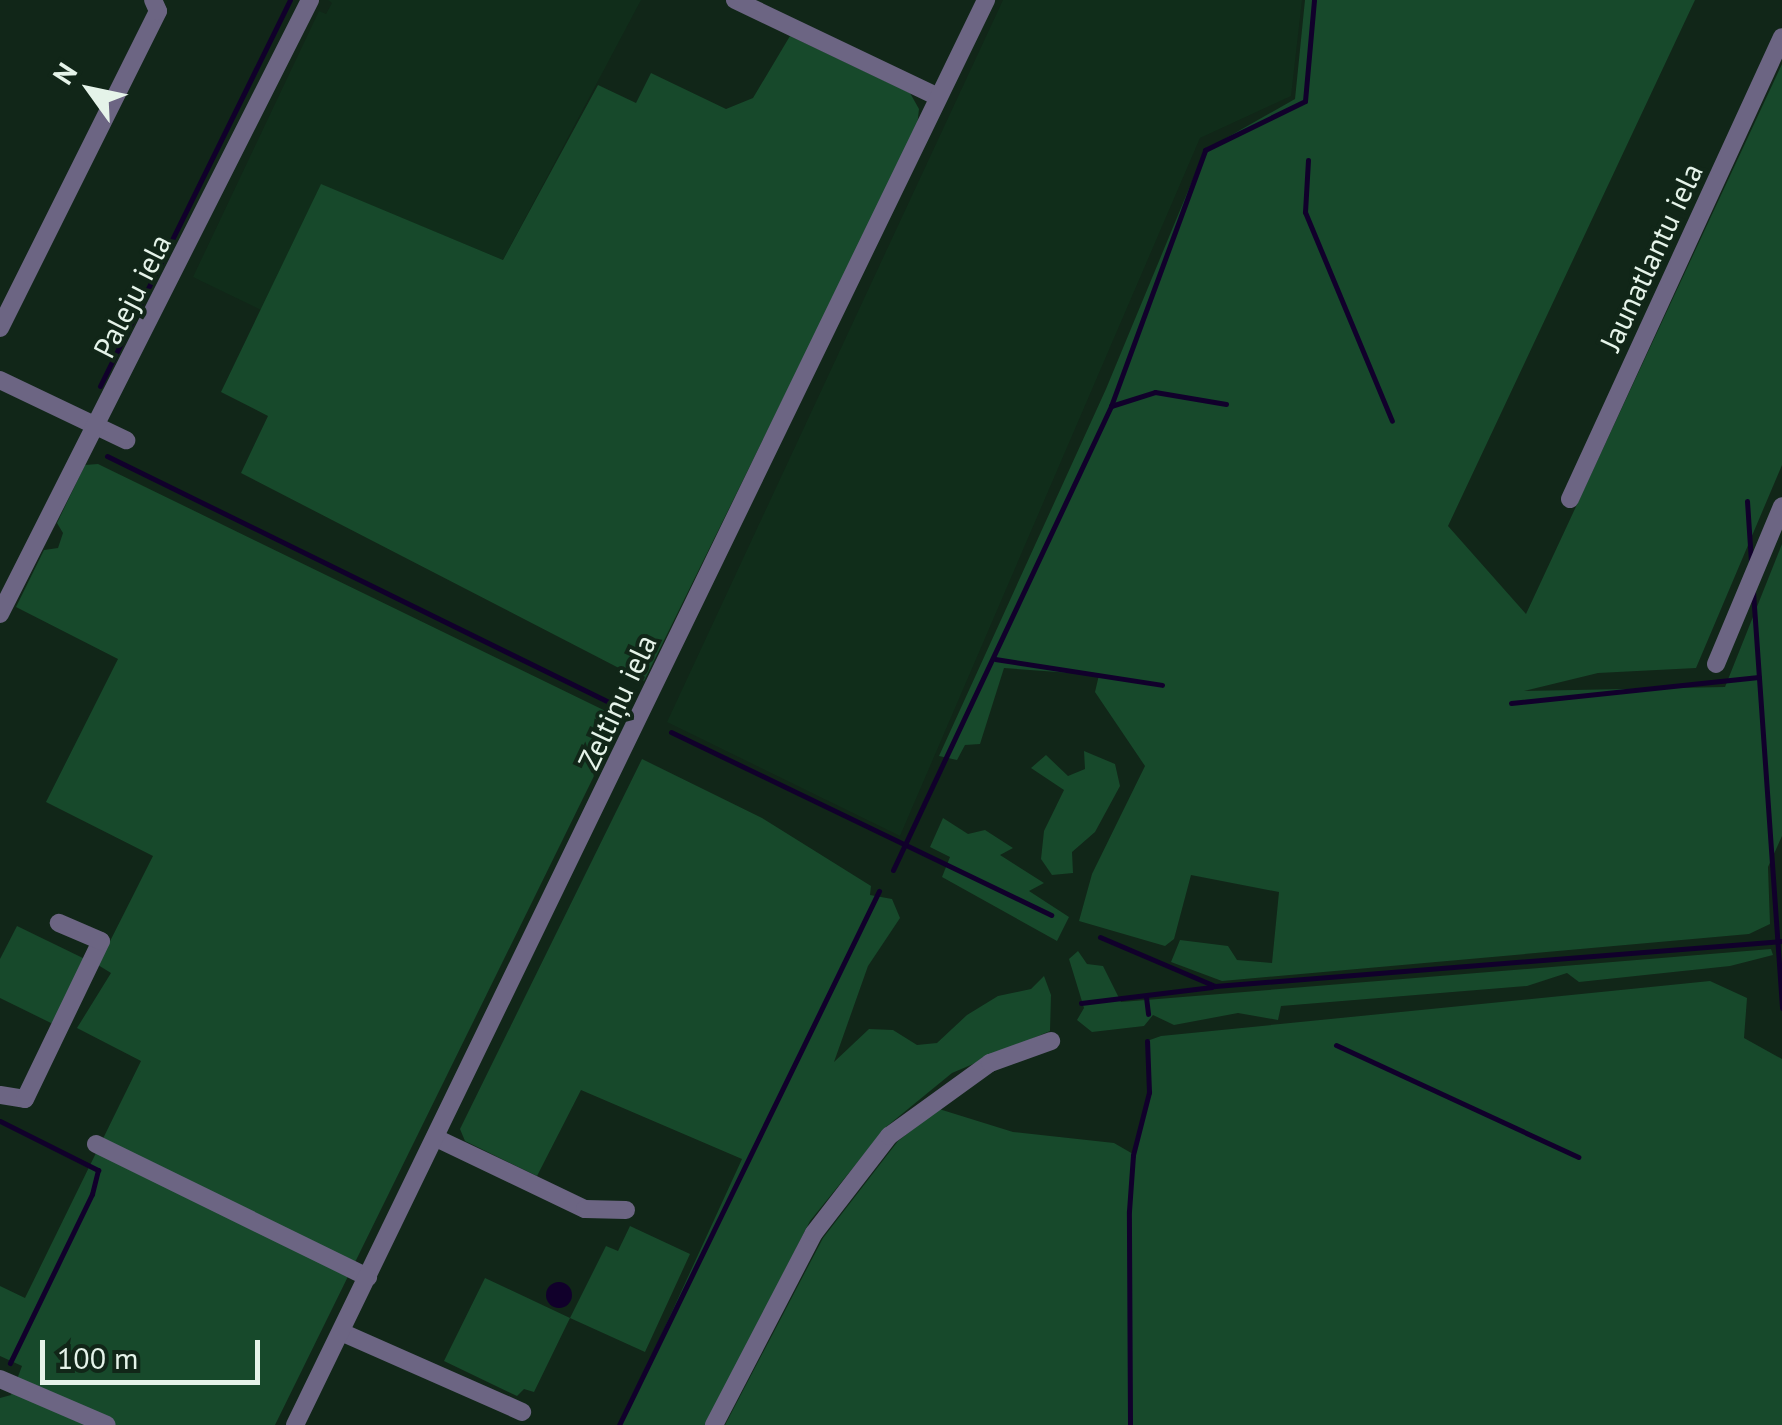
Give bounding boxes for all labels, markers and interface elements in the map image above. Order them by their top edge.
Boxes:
north arrow [40,40,140,140]
text: N [44,56,85,91]
street label: Jaunatlantu iela [1592,158,1710,356]
street label: Paleju iela [86,228,178,364]
street label: Zeltiņu iela [570,629,664,775]
scale bar [45,1320,265,1382]
text: 100 m [57,1338,138,1377]

